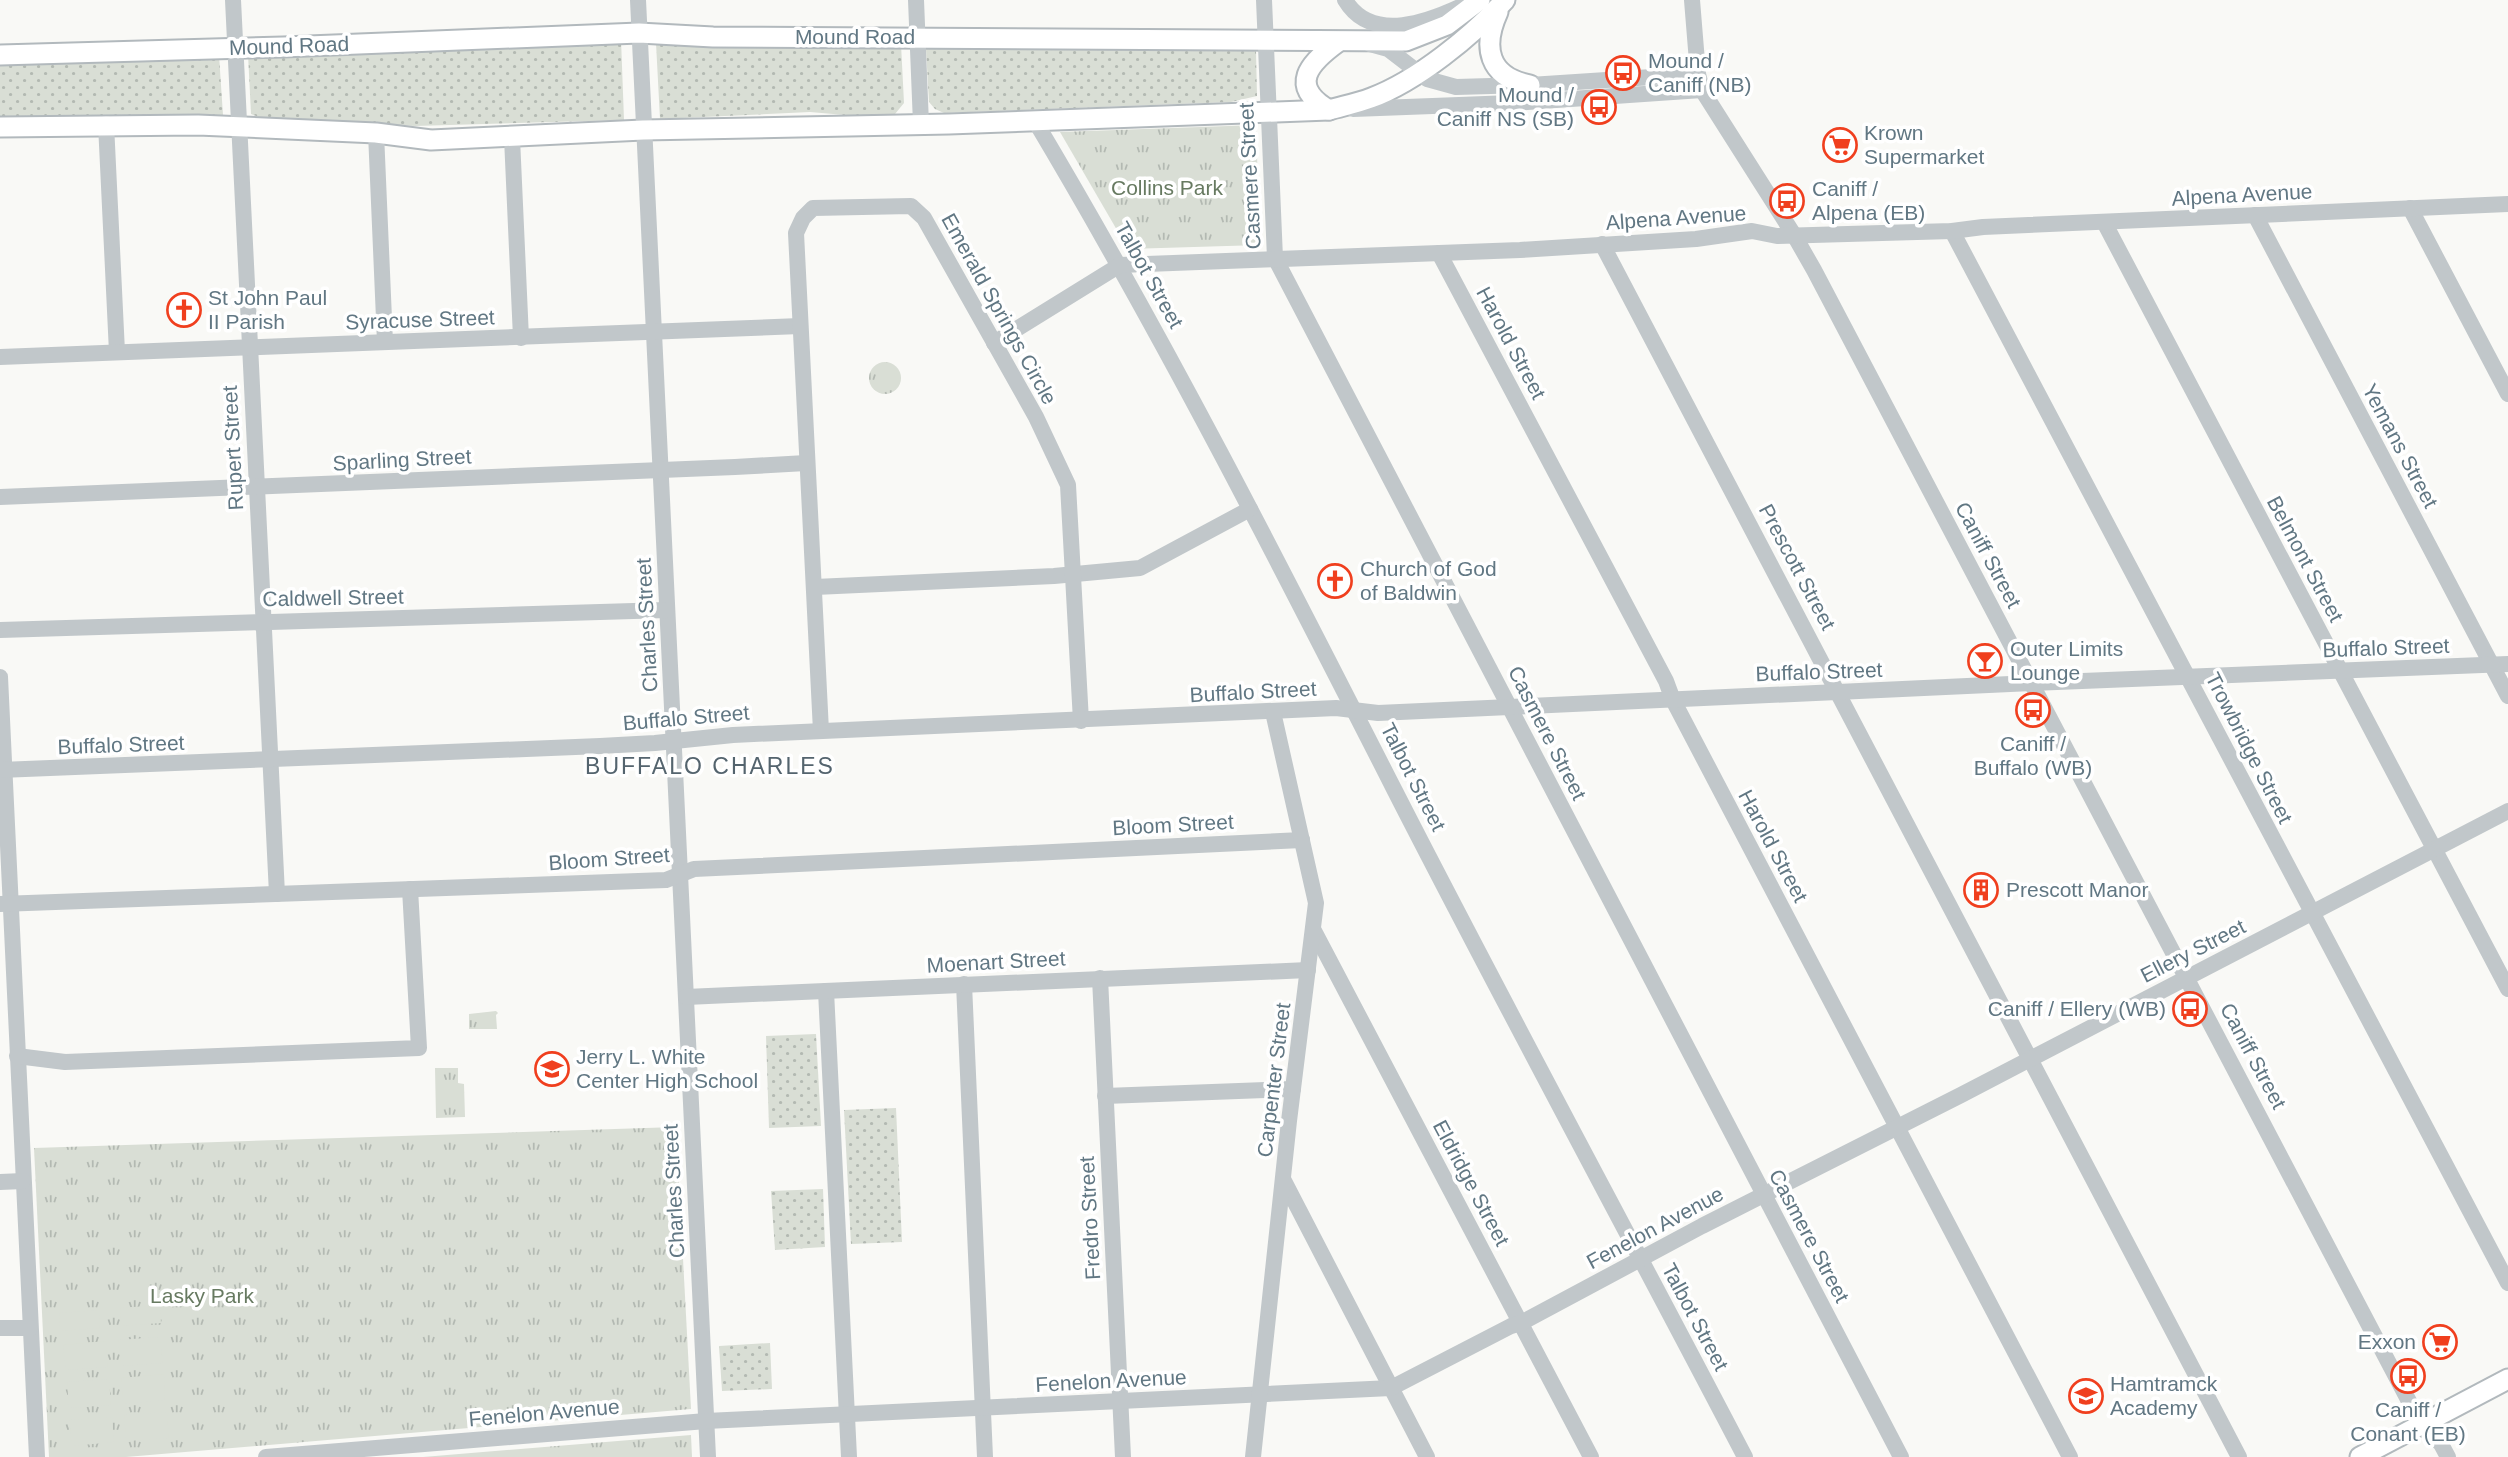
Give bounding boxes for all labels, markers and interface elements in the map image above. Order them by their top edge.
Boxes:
street label: Mound Road [795,25,915,48]
street label: Mound Road [228,32,349,59]
place label: Mound / Caniff (NB) [1648,49,1751,96]
bus stop icon: Mound / Caniff (NB) [1604,54,1642,92]
place label: Mound / Caniff NS (SB) [1437,83,1574,130]
bus stop icon: Mound / Caniff NS (SB) [1580,88,1618,126]
street label: Casmere Street [1234,102,1265,250]
place label: Krown Supermarket [1864,121,1984,168]
supermarket icon: Krown Supermarket [1821,126,1859,164]
park label: Collins Park [1111,176,1224,199]
place label: Caniff / Alpena (EB) [1812,177,1925,224]
street label: Alpena Avenue [2171,179,2313,210]
bus stop icon: Caniff / Alpena (EB) [1768,182,1806,220]
street label: Alpena Avenue [1605,201,1747,234]
street label: Emerald Springs Circle [937,209,1062,408]
street label: Talbot Street [1111,218,1188,332]
street label: Harold Street [1472,283,1551,403]
place label: St John Paul II Parish [208,286,327,333]
church icon: St John Paul II Parish [165,291,203,329]
street label: Syracuse Street [345,305,495,334]
street label: Yemans Street [2358,380,2443,512]
street label: Rupert Street [218,385,247,511]
street label: Sparling Street [332,444,472,475]
street label: Belmont Street [2263,492,2348,626]
street label: Caniff Street [1951,498,2026,612]
street label: Prescott Street [1755,500,1840,634]
street label: Charles Street [631,557,661,693]
place label: Church of God of Baldwin [1360,557,1497,604]
church icon: Church of God of Baldwin [1316,562,1354,600]
street label: Caldwell Street [262,585,404,610]
street label: Buffalo Street [2322,634,2450,661]
place label: Outer Limits Lounge [2010,637,2123,684]
bar icon: Outer Limits Lounge [1966,642,2004,680]
street label: Buffalo Street [1755,658,1883,685]
street label: Casmere Street [1504,662,1591,804]
street label: Trowbridge Street [2201,669,2297,827]
street label: Buffalo Street [1189,677,1317,706]
bus stop icon: Caniff / Buffalo (WB) [2014,691,2052,729]
street label: Buffalo Street [622,701,750,734]
street label: Talbot Street [1376,719,1451,835]
street label: Buffalo Street [57,731,185,758]
place label: Caniff / Buffalo (WB) [1974,732,2092,779]
district label: BUFFALO CHARLES [585,753,835,779]
street label: Harold Street [1734,786,1813,906]
street label: Bloom Street [1112,810,1234,839]
street label: Bloom Street [548,843,670,874]
building icon: Prescott Manor [1962,871,2000,909]
place label: Prescott Manor [2006,878,2148,901]
street label: Ellery Street [2137,914,2249,987]
street label: Moenart Street [926,946,1066,977]
bus stop icon: Caniff / Ellery (WB) [2171,990,2209,1028]
place label: Caniff / Ellery (WB) [1988,997,2166,1020]
street label: Caniff Street [2216,999,2291,1113]
street label: Carpenter Street [1253,1001,1294,1158]
place label: Jerry L. White Center High School [576,1045,758,1092]
school or university icon: Jerry L. White Center High School [533,1050,571,1088]
street label: Eldridge Street [1429,1116,1514,1250]
street label: Charles Street [658,1123,688,1259]
street label: Fredro Street [1075,1155,1104,1280]
street label: Casmere Street [1765,1165,1854,1306]
street label: Fenelon Avenue [1583,1182,1727,1273]
street label: Talbot Street [1658,1259,1733,1374]
park label: Lasky Park [150,1284,254,1307]
supermarket icon: Exxon [2421,1323,2459,1361]
place label: Exxon [2358,1330,2416,1353]
bus stop icon: Caniff / Conant (EB) [2389,1357,2427,1395]
street label: Fenelon Avenue [1035,1365,1187,1396]
place label: Hamtramck Academy [2110,1372,2218,1419]
school or university icon: Hamtramck Academy [2067,1377,2105,1415]
street label: Fenelon Avenue [468,1394,620,1431]
place label: Caniff / Conant (EB) [2350,1398,2466,1445]

